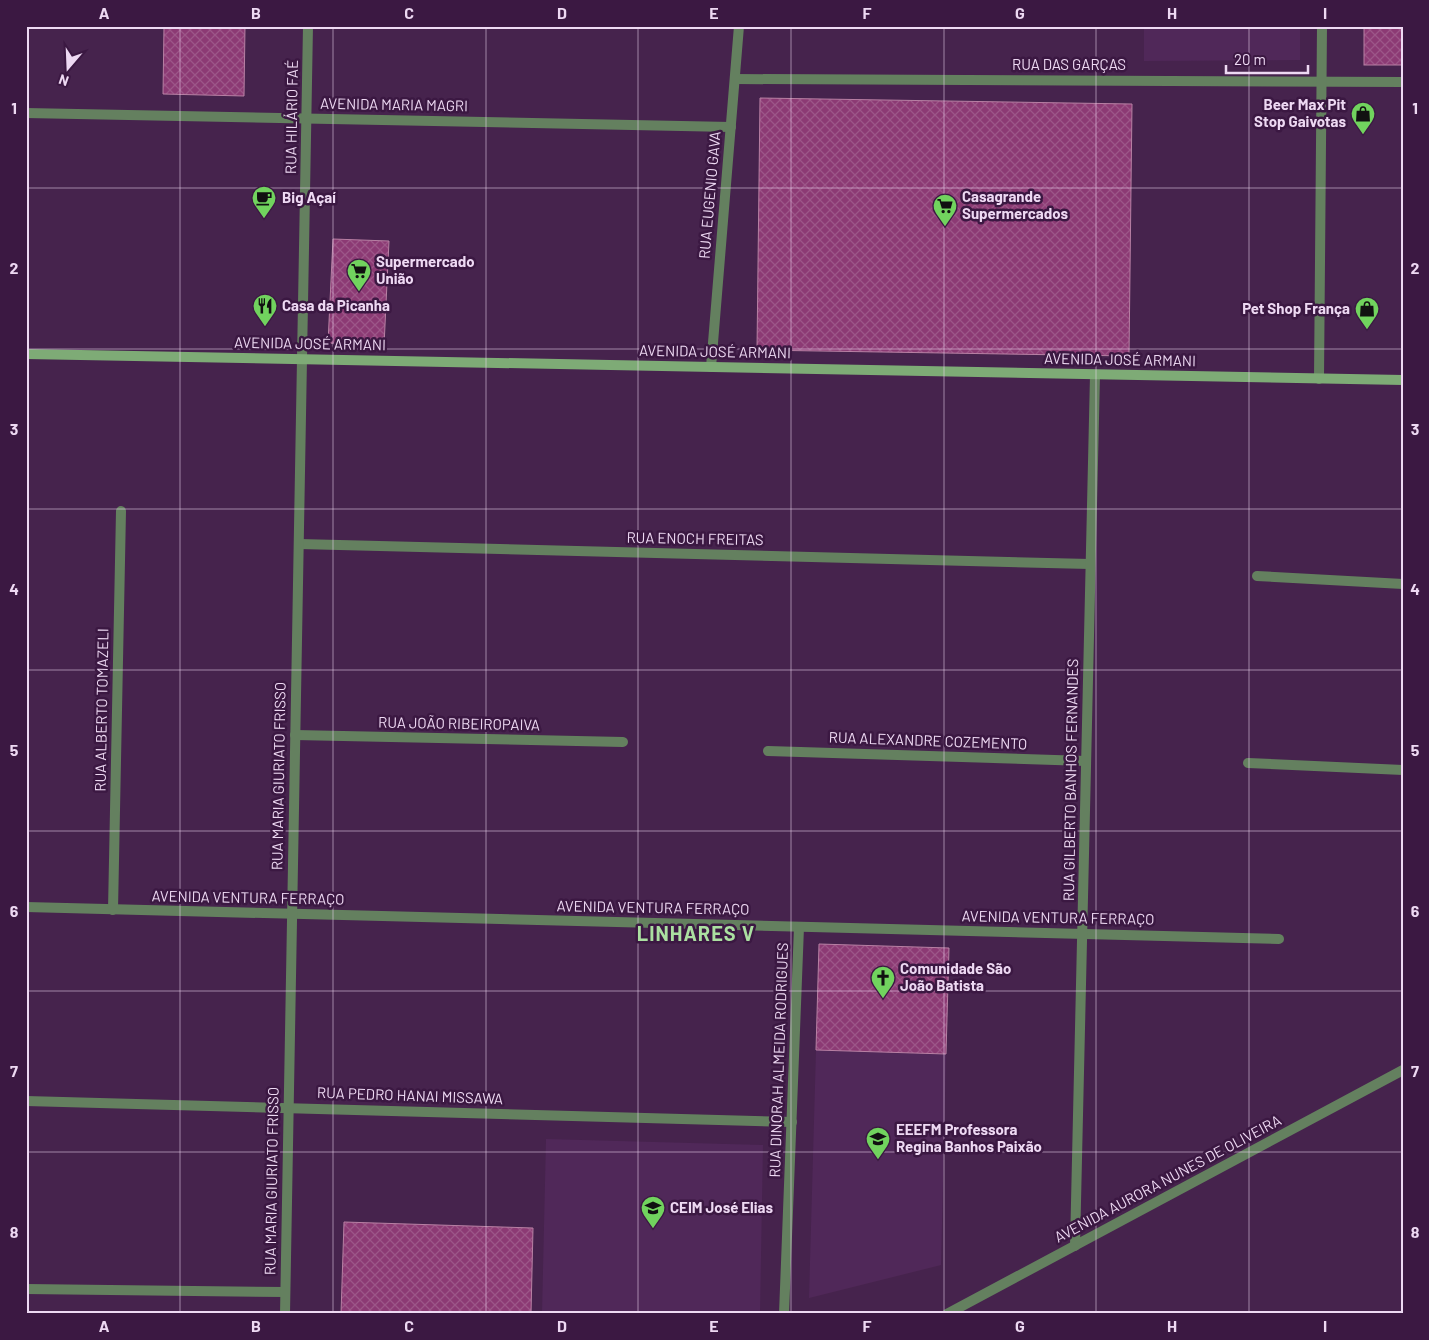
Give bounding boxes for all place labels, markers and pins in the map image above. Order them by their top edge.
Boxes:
place label: Beer Max Pit Stop Gaivotas [1254,95,1346,130]
shop icon: Beer Max Pit Stop Gaivotas [1350,101,1376,135]
cafe icon: Big Açaí [251,185,277,219]
place label: Casagrande Supermercados [962,187,1069,222]
place label: Big Açaí [282,188,336,206]
supermarket icon: Casagrande Supermercados [932,193,958,227]
place label: Supermercado União [376,252,475,287]
supermarket icon: Supermercado União [346,258,372,292]
restaurant icon: Casa da Picanha [252,293,278,327]
place label: Casa da Picanha [282,296,390,314]
shop icon: Pet Shop França [1354,296,1380,330]
place label: Pet Shop França [1242,299,1350,317]
place label: Comunidade São João Batista [900,959,1011,994]
church icon: Comunidade São João Batista [870,965,896,999]
place label: EEEFM Professora Regina Banhos Paixão [896,1120,1042,1155]
school or university icon: EEEFM Professora Regina Banhos Paixão [865,1126,891,1160]
school or university icon: CEIM José Elias [640,1195,666,1229]
place label: CEIM José Elias [670,1198,774,1216]

